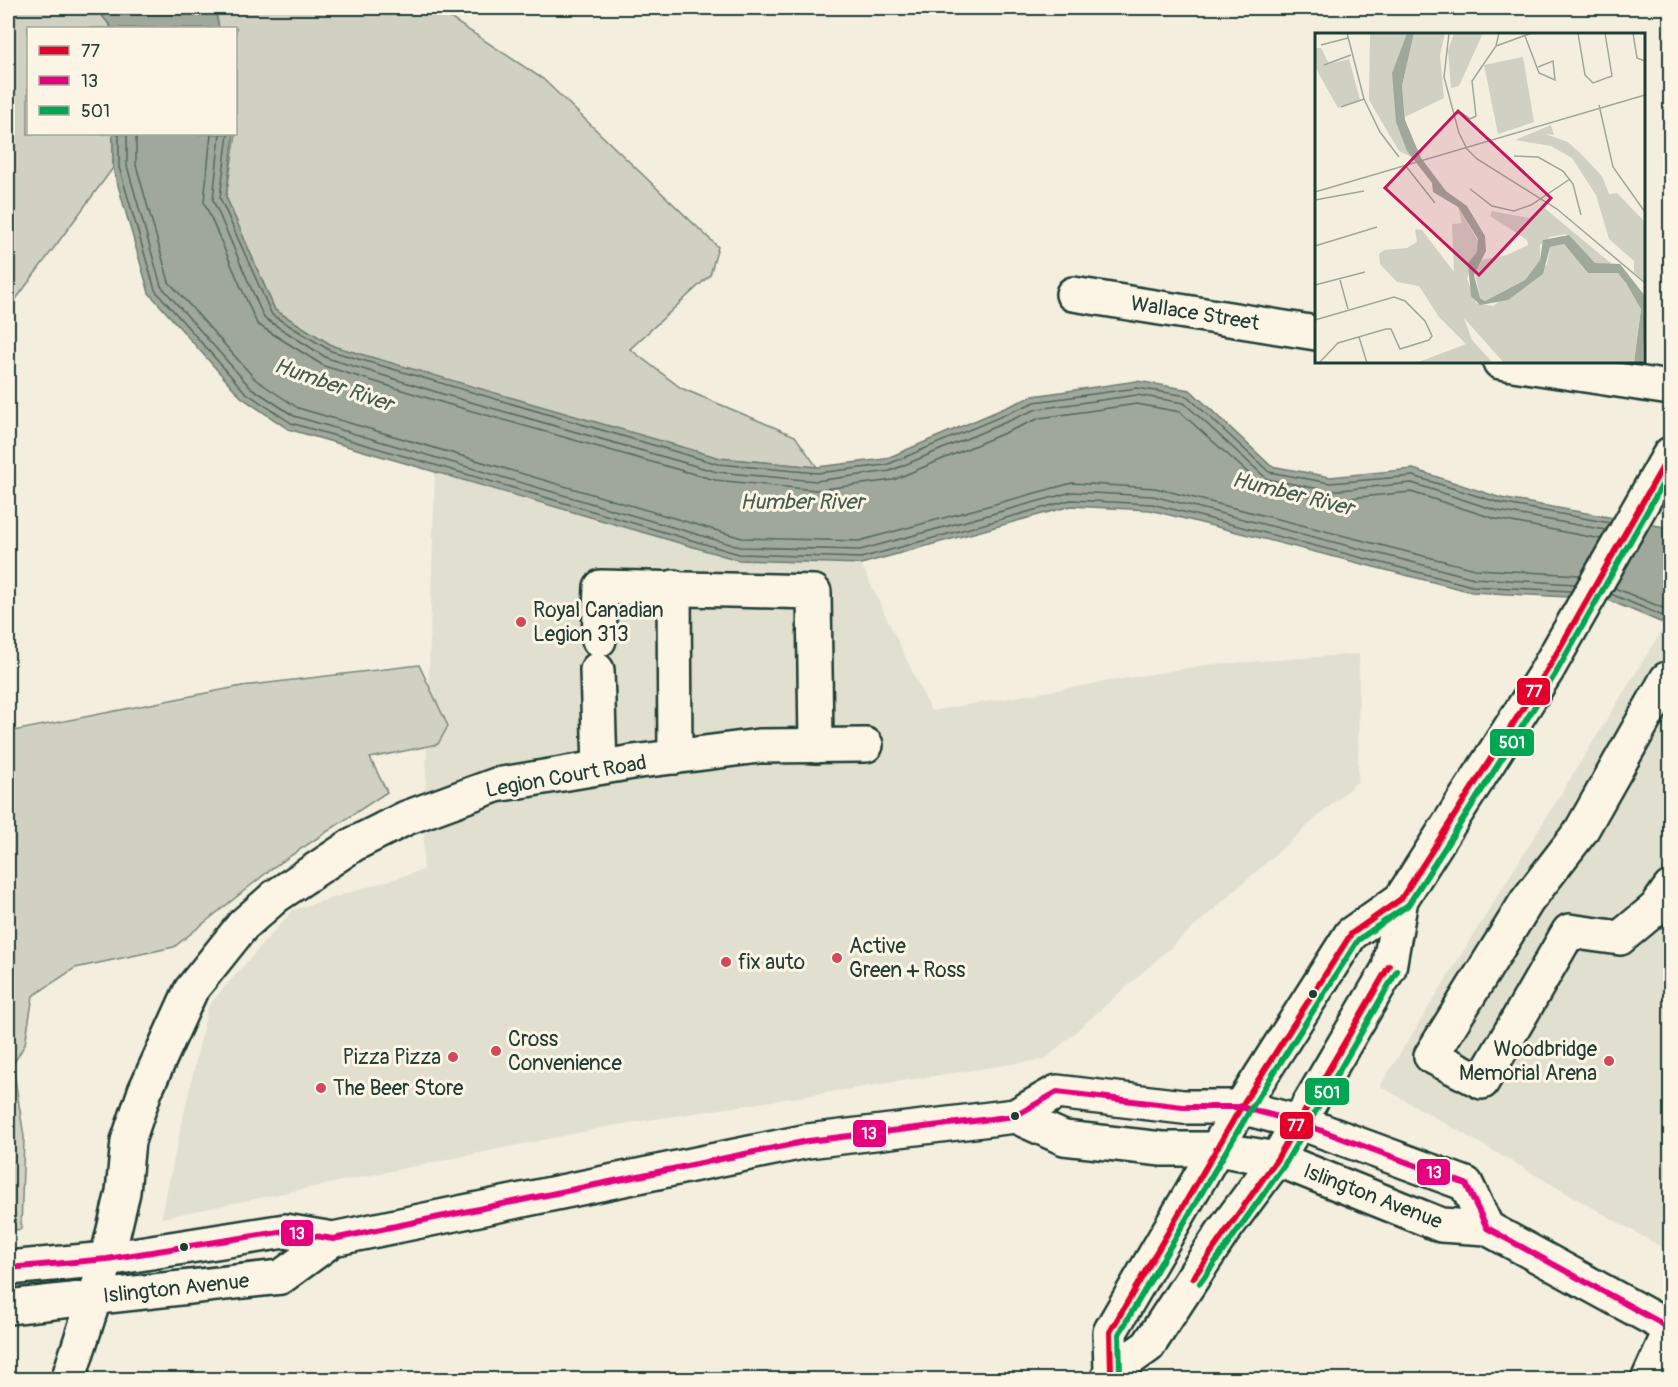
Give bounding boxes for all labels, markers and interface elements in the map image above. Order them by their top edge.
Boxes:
legend [27,27,237,135]
inset map [1315,33,1645,363]
text: 77 [81,40,101,63]
text: 13 [81,70,98,93]
text: 501 [81,100,110,123]
street label: Wallace Street [1129,290,1262,337]
water label: Humber River [270,352,400,419]
water label: Humber River [1229,465,1359,523]
water label: Humber River [740,488,867,516]
place label: Royal Canadian Legion 313 [533,597,664,648]
marker: Royal Canadian Legion 313 [514,615,528,629]
line badge: 77 [1516,677,1551,706]
text: 77 [1526,682,1543,702]
line badge: 501 [1489,728,1535,757]
text: 501 [1499,733,1525,753]
street label: Legion Court Road [484,749,649,804]
place label: Active Green + Ross [849,933,966,984]
place label: fix auto [738,949,805,976]
marker: Active Green + Ross [830,951,844,965]
marker: fix auto [719,955,733,969]
unlabelled marker [1307,988,1319,1000]
place label: Cross Convenience [508,1026,622,1077]
place label: Woodbridge Memorial Arena [1459,1036,1598,1087]
place label: Pizza Pizza [342,1044,441,1071]
marker: Cross Convenience [489,1044,503,1058]
marker: Pizza Pizza [446,1050,460,1064]
marker: Woodbridge Memorial Arena [1602,1054,1616,1068]
place label: The Beer Store [333,1075,464,1102]
line badge: 501 [1304,1077,1350,1106]
marker: The Beer Store [314,1081,328,1095]
text: 501 [1314,1083,1340,1103]
unlabelled marker [1009,1110,1021,1122]
line badge: 77 [1279,1111,1314,1140]
text: 77 [1288,1116,1305,1136]
line badge: 13 [852,1119,887,1148]
text: 13 [861,1124,877,1144]
street label: Islington Avenue [1299,1158,1447,1236]
line badge: 13 [1416,1158,1451,1186]
text: 13 [1426,1163,1442,1183]
line badge: 13 [280,1219,314,1247]
text: 13 [289,1224,305,1244]
unlabelled marker [178,1241,190,1253]
street label: Islington Avenue [102,1267,251,1310]

